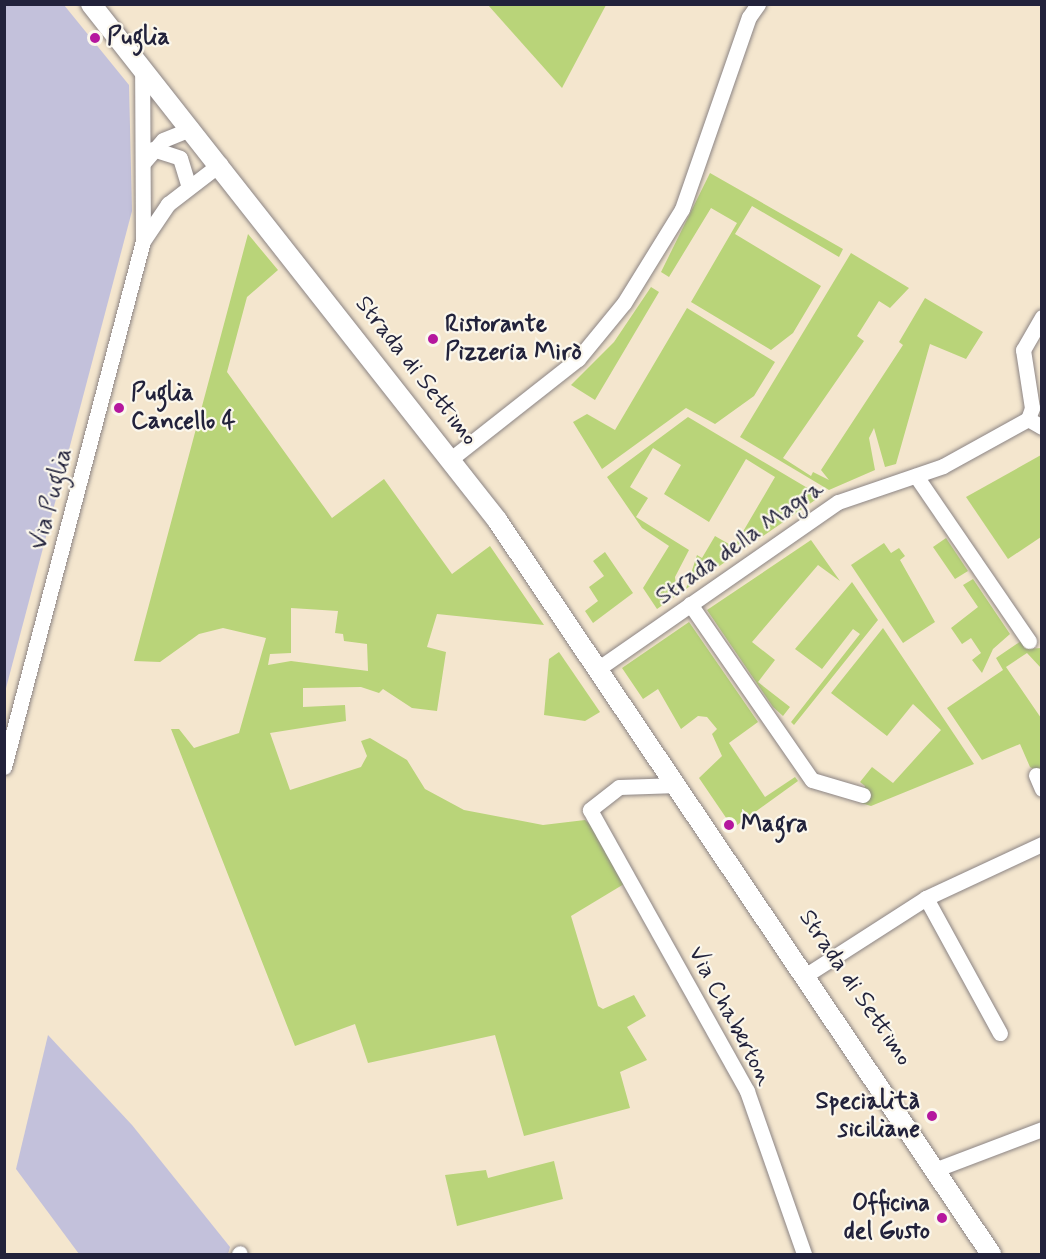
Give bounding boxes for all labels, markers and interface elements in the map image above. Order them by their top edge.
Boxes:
place label: Puglia [107,24,170,52]
marker: Puglia [88,31,102,45]
street label: Strada di Settimo [349,291,483,451]
place label: Ristorante Pizzeria Mirò [445,311,581,367]
marker: Ristorante Pizzeria Mirò [426,332,440,346]
place label: Puglia Cancello 4 [131,380,236,436]
marker: Puglia Cancello 4 [112,401,126,415]
street label: Via Puglia [25,446,79,552]
street label: Strada della Magra [652,476,828,610]
place label: Magra [741,811,808,839]
marker: Magra [722,818,736,832]
street label: Strada di Settimo [792,905,918,1071]
street label: Via Chaberton [682,942,778,1090]
place label: Specialità siciliane [815,1088,920,1144]
marker: Specialità siciliane [925,1109,939,1123]
place label: Officina del Gusto [842,1190,930,1246]
marker: Officina del Gusto [935,1211,949,1225]

